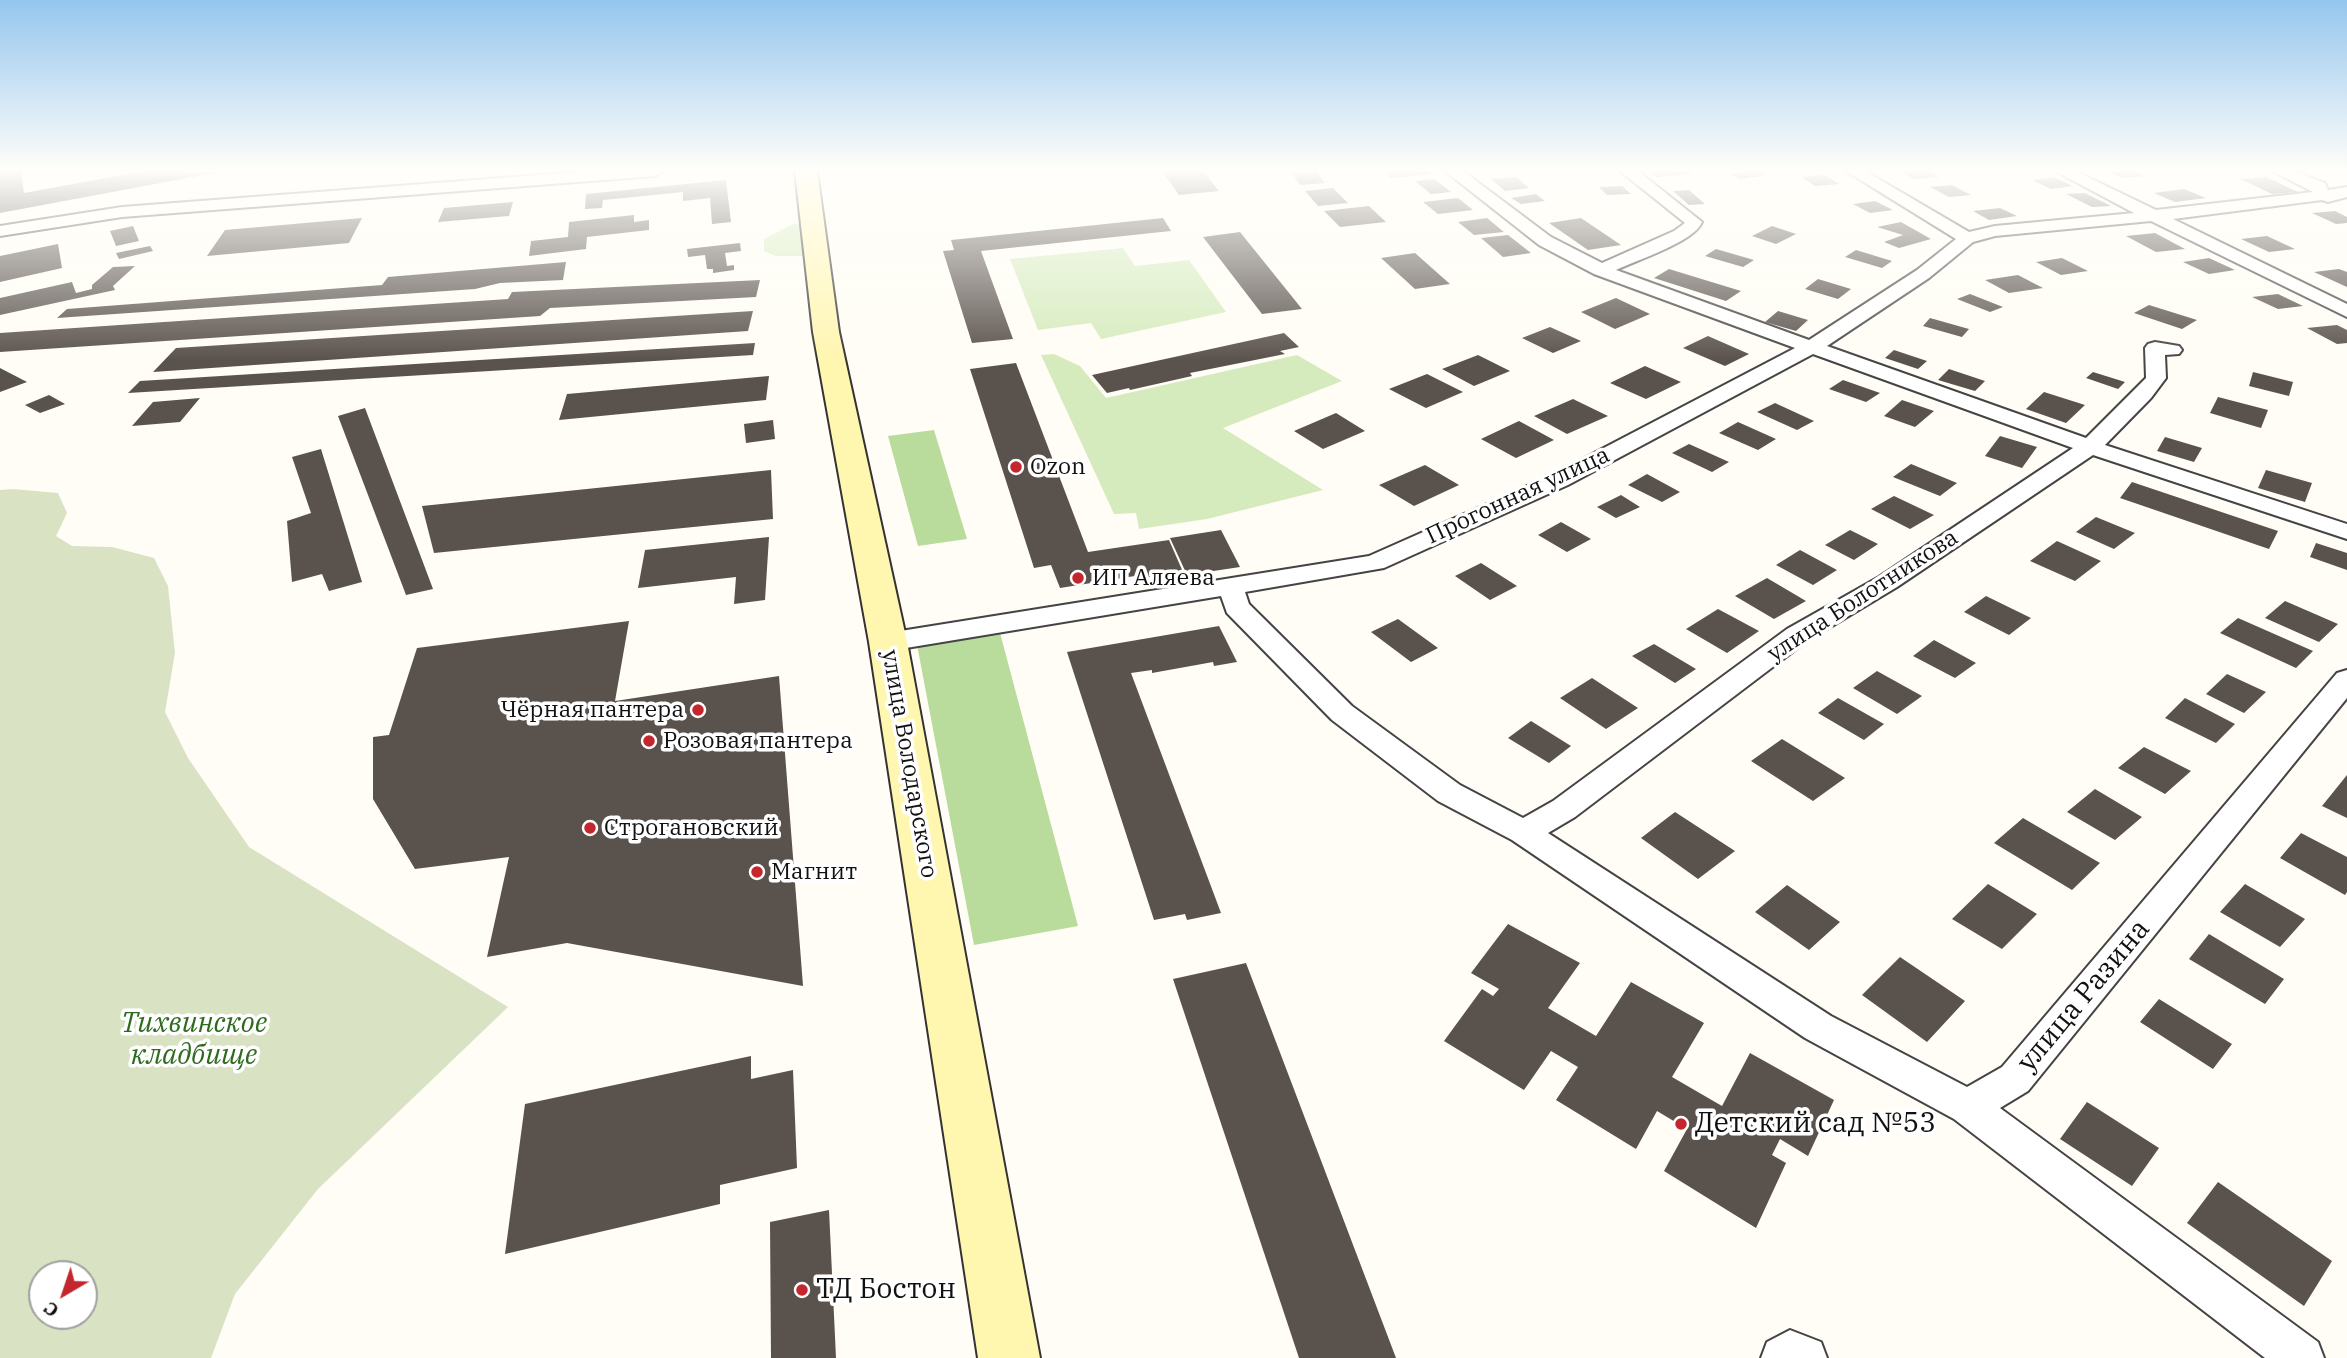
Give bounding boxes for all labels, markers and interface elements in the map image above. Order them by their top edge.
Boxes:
street label: Прогонная улица [1422,441,1614,551]
place label: Ozon [1030,453,1086,481]
marker: Ozon [1008,459,1024,475]
street label: улица Болотникова [1763,524,1963,668]
place label: ИП Аляева [1092,564,1215,592]
marker: ИП Аляева [1070,570,1086,586]
street label: улица Володарского [875,648,943,880]
place label: Чёрная пантера [501,696,684,724]
marker: Чёрная пантера [690,702,706,718]
place label: Розовая пантера [663,727,853,755]
marker: Розовая пантера [641,733,657,749]
place label: Строгановский [604,814,779,842]
marker: Строгановский [582,820,598,836]
place label: Магнит [771,858,857,886]
marker: Магнит [749,864,765,880]
street label: улица Разина [2011,913,2157,1079]
park label: Тихвинское кладбище [121,1007,267,1073]
place label: Детский сад №53 [1695,1107,1936,1141]
marker: Детский сад №53 [1673,1116,1689,1132]
north arrow [28,1260,98,1330]
place label: ТД Бостон [816,1273,956,1307]
marker: ТД Бостон [794,1282,810,1298]
text: С [39,1296,64,1323]

